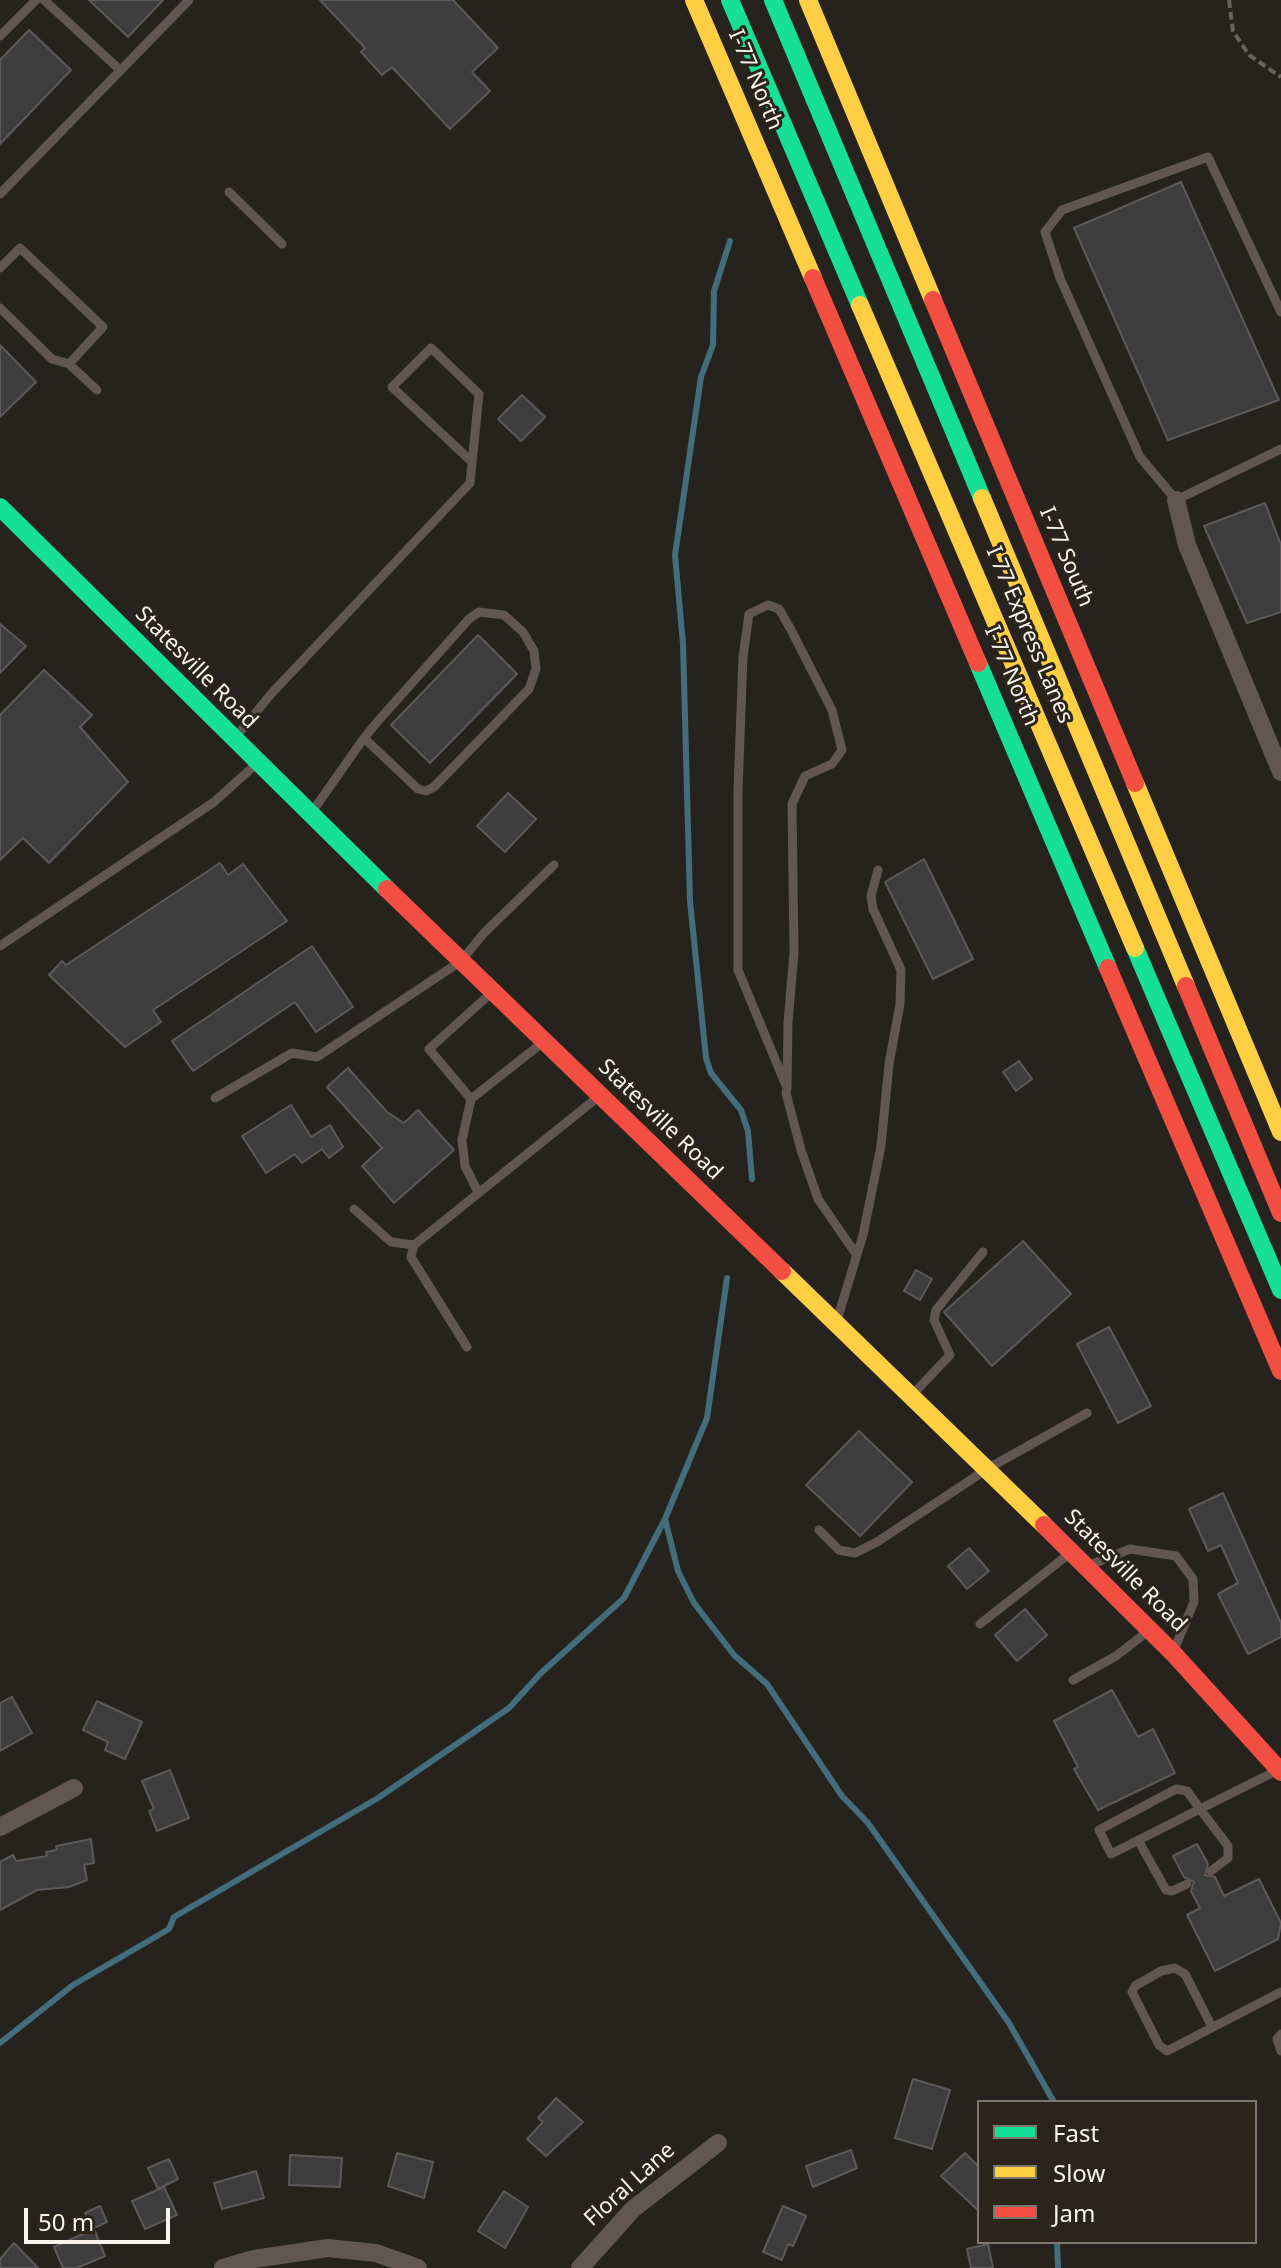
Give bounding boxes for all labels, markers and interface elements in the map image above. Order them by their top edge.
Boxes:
street label: I-77 North [722,26,788,134]
street label: I-77 South [1033,503,1099,611]
street label: I 77 Express Lanes [980,543,1078,727]
street label: Statesville Road [129,601,263,735]
street label: I-77 North [978,622,1044,730]
street label: Statesville Road [592,1054,728,1186]
street label: Statesville Road [1058,1504,1192,1638]
legend [977,2100,1257,2244]
text: Fast [1053,2116,1099,2149]
street label: Floral Lane [579,2137,681,2233]
text: Slow [1053,2156,1105,2189]
scale bar [28,2192,174,2242]
text: Jam [1053,2196,1095,2229]
text: 50 m [38,2205,94,2238]

